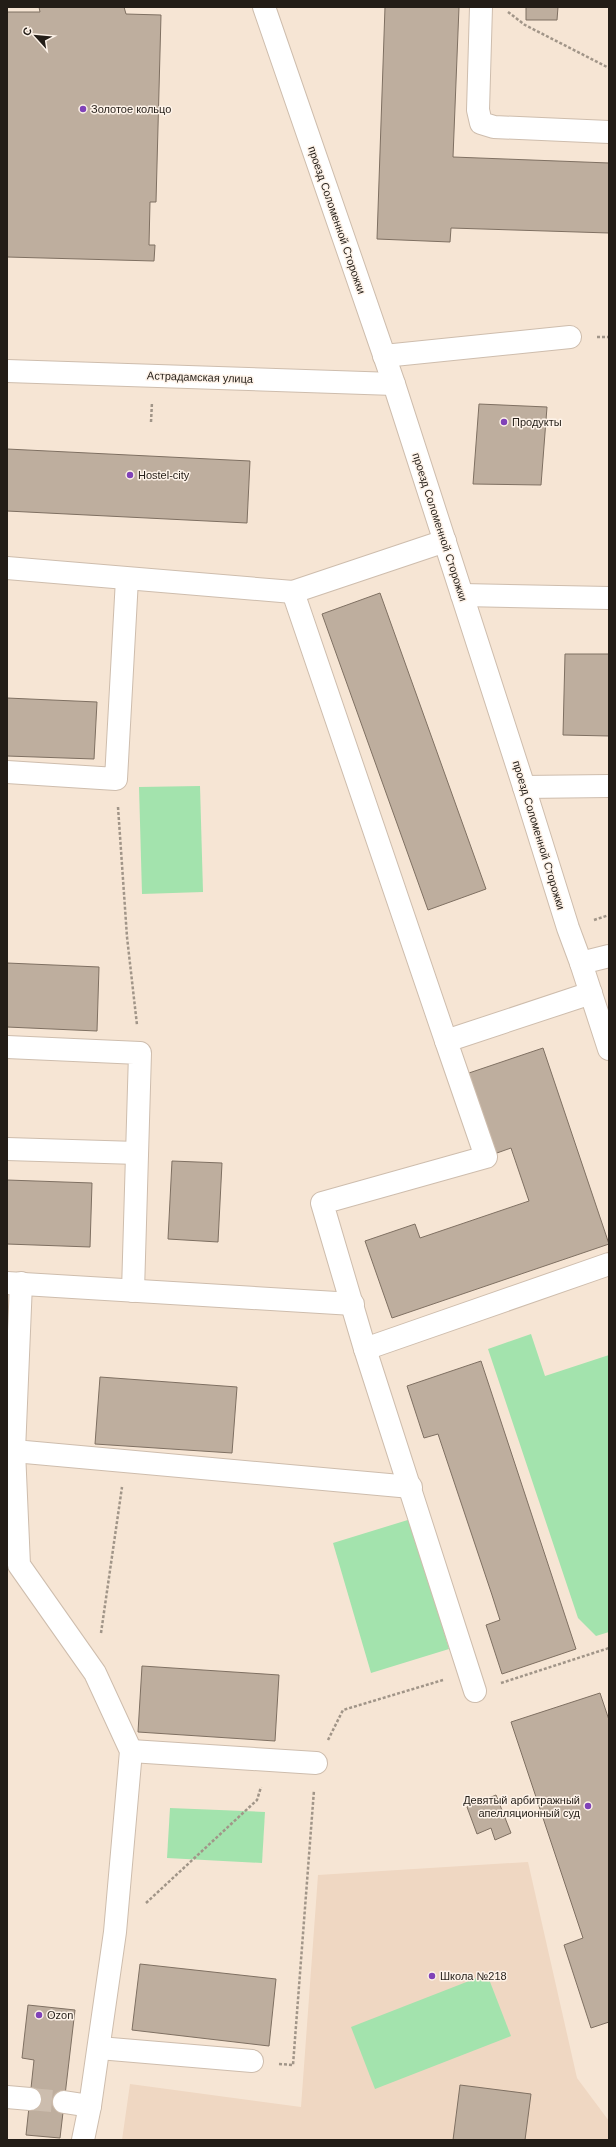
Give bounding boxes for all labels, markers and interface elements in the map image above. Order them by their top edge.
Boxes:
north arrow [16,16,56,56]
text: С [20,25,34,38]
place label: Золотое кольцо [91,103,171,115]
marker: Золотое кольцо [78,104,88,114]
street label: проезд Соломенной Сторожки [306,145,368,295]
street label: Астрадамская улица [147,369,254,385]
place label: Продукты [512,416,562,428]
marker: Продукты [499,417,509,427]
street label: проезд Соломенной Сторожки [410,451,470,603]
place label: Hostel-city [138,469,190,481]
marker: Hostel-city [125,470,135,480]
street label: проезд Соломенной Сторожки [511,759,567,911]
place label: Девятый арбитражный апелляционный суд [463,1794,581,1819]
marker: Девятый арбитражный апелляционный суд [583,1801,593,1811]
place label: Школа №218 [440,1970,507,1982]
marker: Школа №218 [427,1971,437,1981]
place label: Ozon [47,2009,73,2021]
marker: Ozon [34,2010,44,2020]

